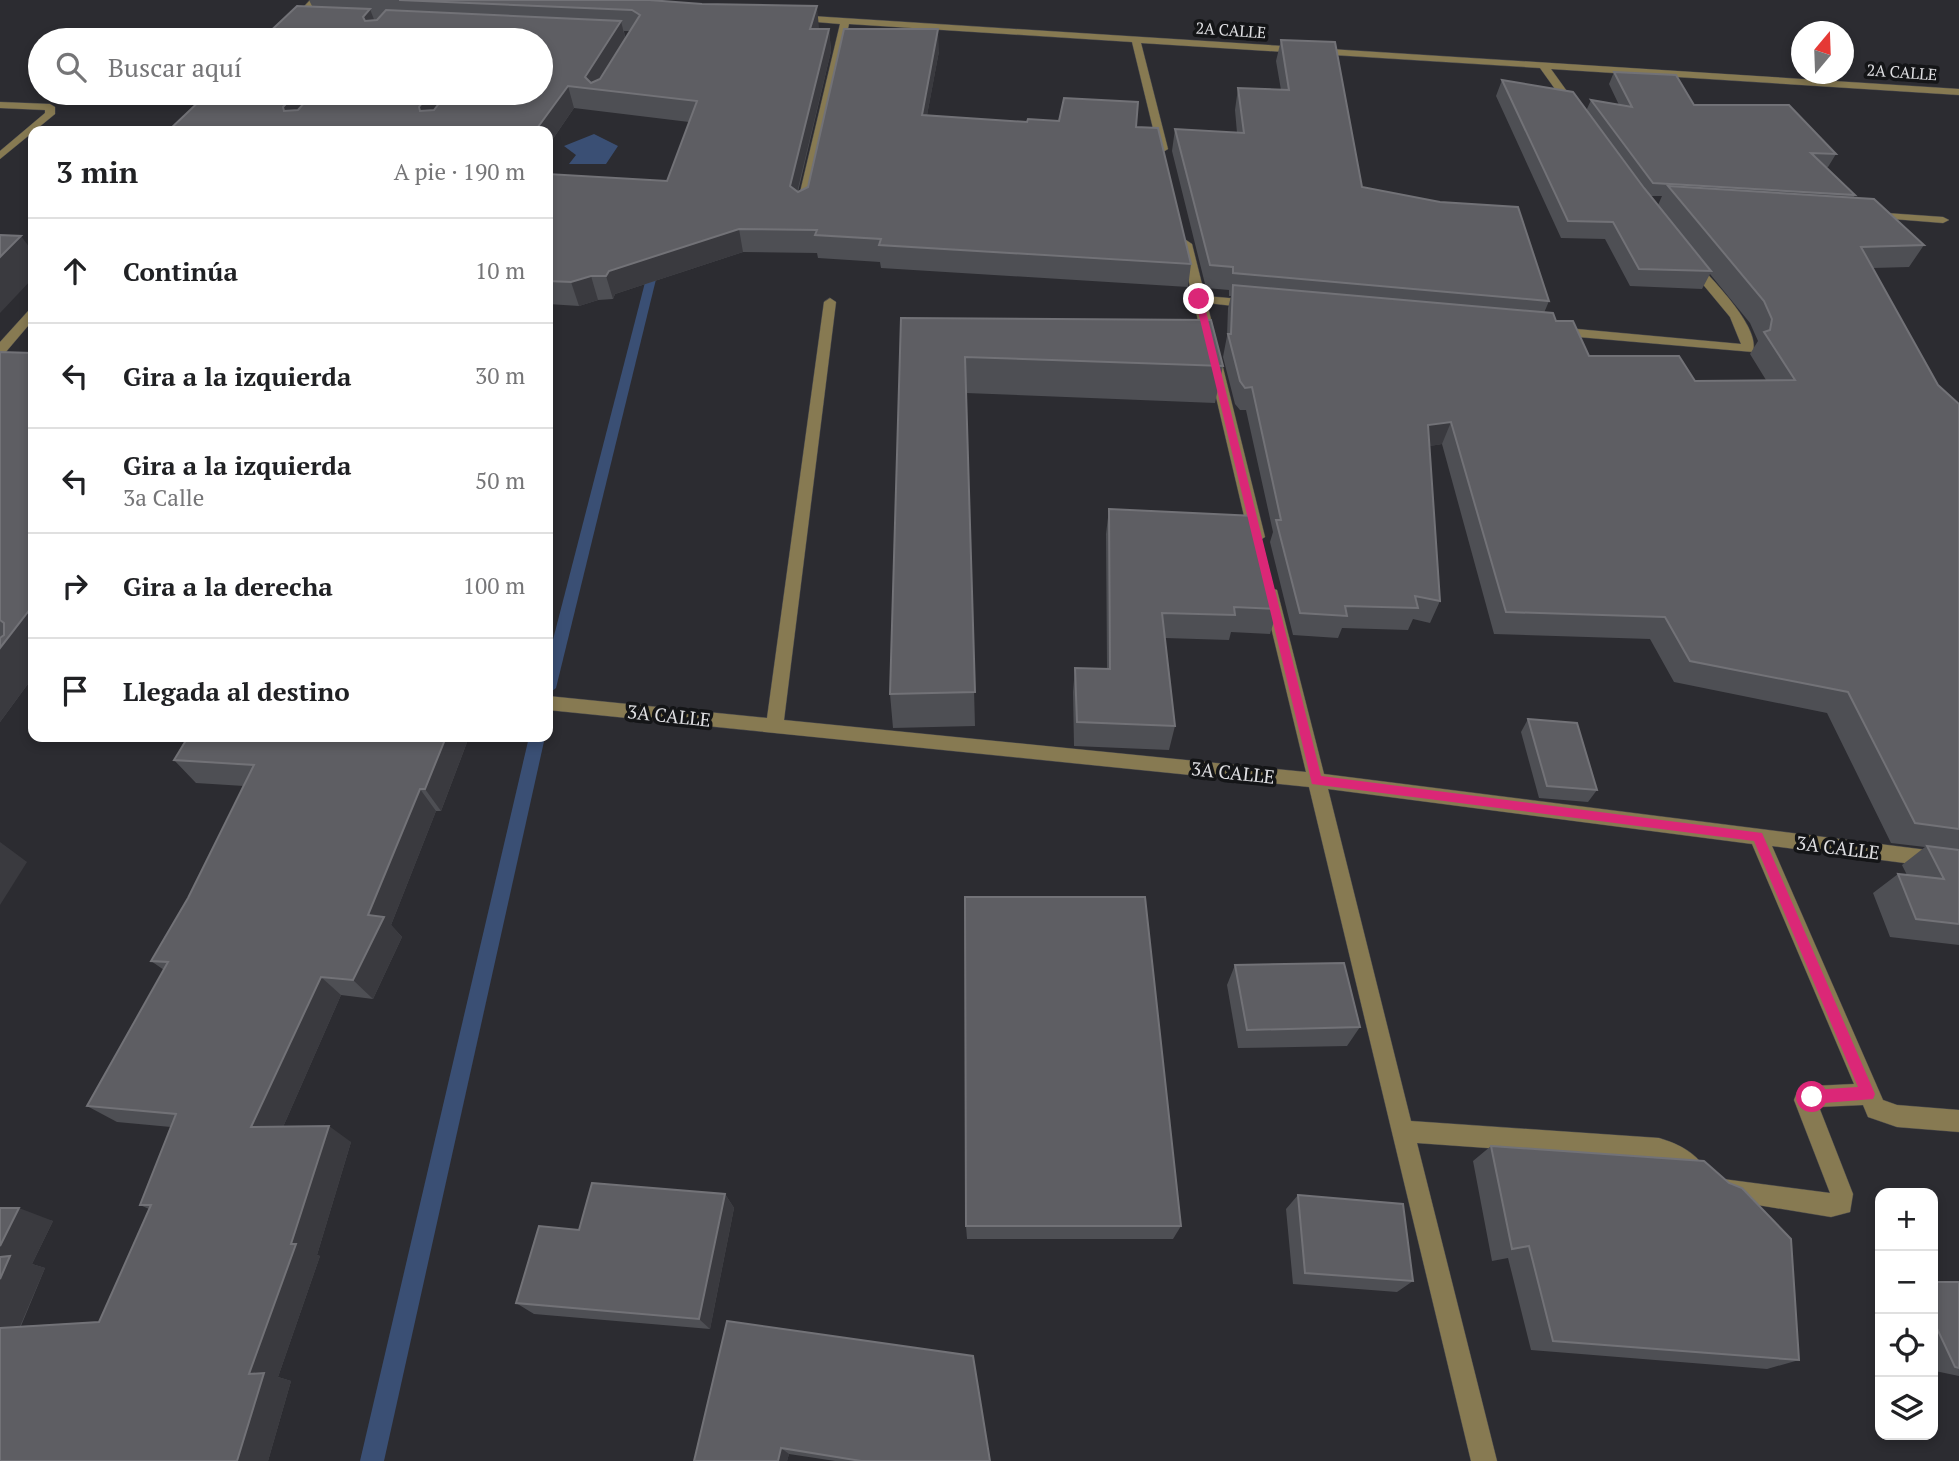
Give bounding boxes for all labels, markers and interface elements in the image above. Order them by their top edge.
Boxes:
street label: 2A CALLE [1195,17,1267,43]
north arrow [1791,21,1854,84]
search box [28,28,553,105]
icon: search [52,48,90,86]
text: Buscar aquí [108,50,242,84]
street label: 2A CALLE [1866,59,1938,85]
text: 3 min [56,152,138,192]
text: A pie · 190 m [394,156,525,187]
icon: ahead [56,252,94,290]
text: Continúa [123,254,238,288]
text: 10 m [475,255,525,286]
route end [1183,283,1214,314]
icon: left [56,357,94,395]
text: Gira a la izquierda [123,359,351,393]
text: 30 m [475,360,525,391]
text: Gira a la izquierda [123,448,351,482]
icon: left [56,462,94,500]
text: 50 m [475,465,525,496]
text: 3a Calle [123,482,204,513]
icon: right [56,567,94,605]
text: Gira a la derecha [123,569,333,603]
text: 100 m [463,570,525,601]
icon: arrive [56,672,94,710]
text: Llegada al destino [123,674,350,708]
street label: 3A CALLE [626,698,712,732]
street label: 3A CALLE [1190,755,1276,789]
street label: 3A CALLE [1795,829,1881,865]
route start [1796,1081,1827,1112]
map controls [1875,1188,1938,1440]
button: + [1875,1188,1938,1251]
button: − [1875,1251,1938,1314]
button: locate [1875,1314,1938,1377]
button: layers [1875,1377,1938,1440]

